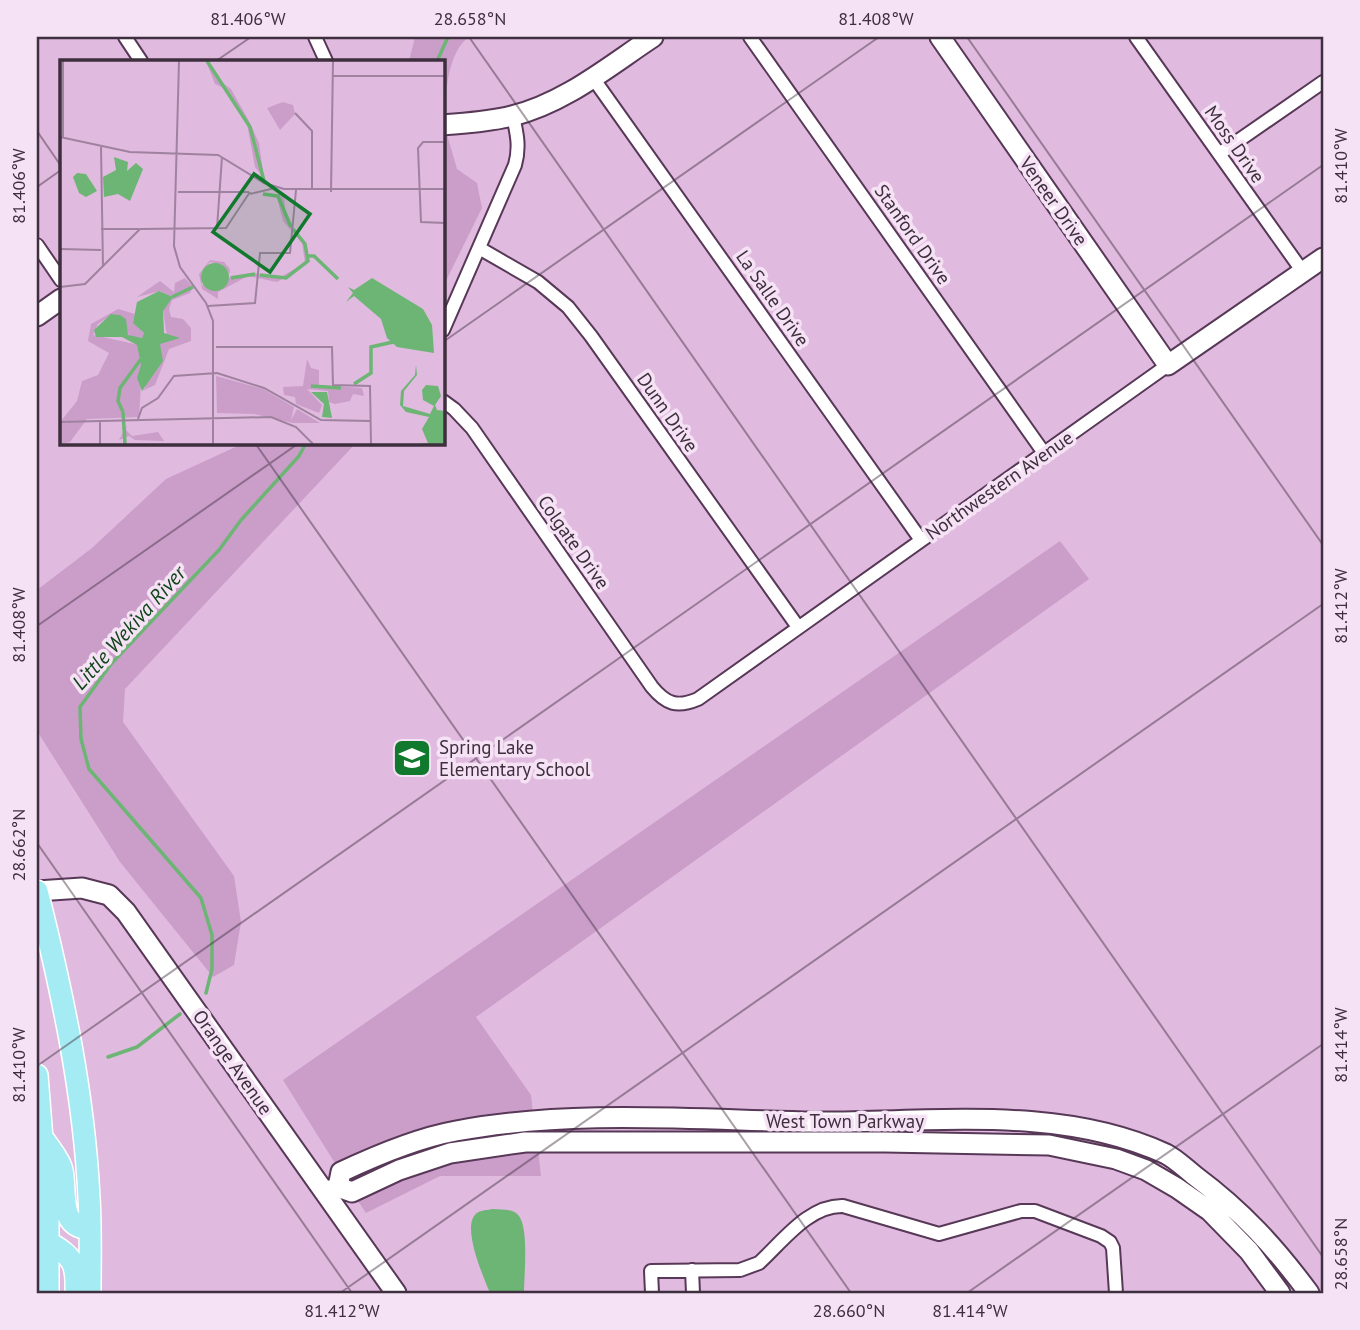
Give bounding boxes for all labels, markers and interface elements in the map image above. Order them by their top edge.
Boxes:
text: 81.406°W [210,7,286,30]
text: 28.658°N [434,7,506,30]
text: 81.408°W [838,7,914,30]
inset map [60,60,444,444]
street label: Moss Drive [1200,101,1270,187]
text: 81.410°W [1329,128,1352,204]
text: 81.406°W [7,148,30,224]
street label: Veneer Drive [1014,151,1093,250]
street label: Stanford Drive [870,179,956,289]
street label: La Salle Drive [731,245,815,351]
street label: Dunn Drive [632,368,704,456]
street label: Northwestern Avenue [921,425,1077,545]
street label: Colgate Drive [533,490,615,594]
water label: Little Wekiva River [66,559,193,695]
text: 81.412°W [1329,568,1352,644]
text: 81.408°W [7,587,30,663]
place label: Spring Lake Elementary School [439,735,591,781]
school or university icon: Spring Lake Elementary School [391,737,433,779]
text: 28.662°N [7,809,30,881]
street label: Orange Avenue [188,1005,278,1119]
text: 81.414°W [1329,1007,1352,1083]
text: 81.410°W [7,1027,30,1103]
street label: West Town Parkway [766,1109,924,1133]
text: 28.658°N [1329,1218,1352,1290]
text: 81.412°W [304,1299,380,1322]
text: 28.660°N [813,1299,885,1322]
text: 81.414°W [932,1299,1008,1322]

